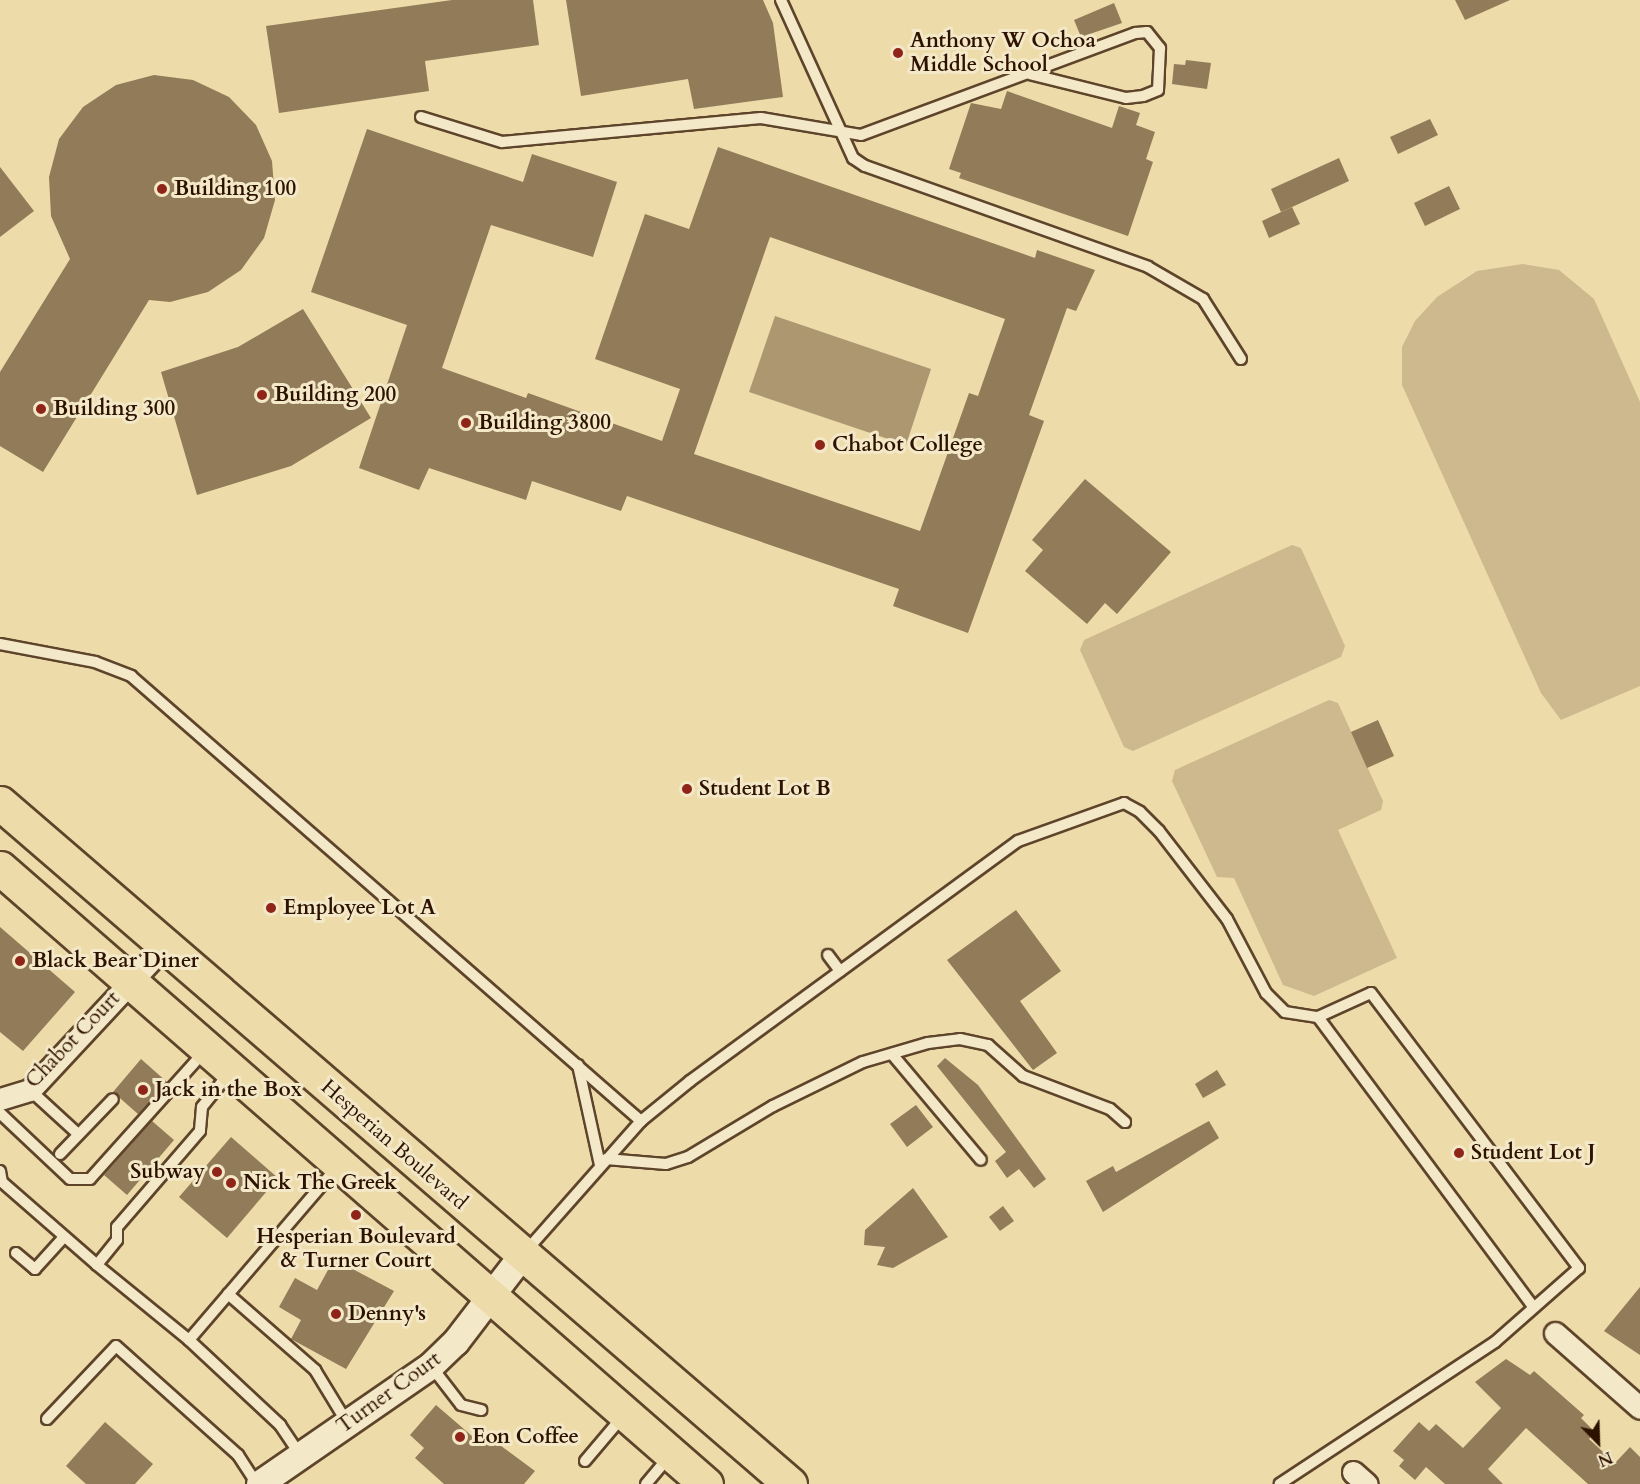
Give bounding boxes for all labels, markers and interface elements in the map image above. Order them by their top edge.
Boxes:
place label: Anthony W Ochoa Middle School [910,28,1096,78]
marker: Anthony W Ochoa Middle School [891,46,905,60]
place label: Building 100 [174,176,296,202]
marker: Building 100 [155,182,169,196]
place label: Building 200 [274,382,396,408]
marker: Building 200 [255,388,269,402]
place label: Building 300 [53,396,175,422]
marker: Building 300 [34,402,48,416]
place label: Building 3800 [478,410,611,436]
marker: Building 3800 [459,416,473,430]
place label: Chabot College [832,432,983,458]
marker: Chabot College [813,438,827,452]
place label: Student Lot B [699,776,831,802]
marker: Student Lot B [680,782,694,796]
place label: Employee Lot A [283,895,436,921]
marker: Employee Lot A [264,901,278,915]
place label: Black Bear Diner [32,948,199,974]
marker: Black Bear Diner [13,954,27,968]
street label: Chabot Court [21,986,125,1094]
street label: Hesperian Boulevard [316,1075,472,1215]
place label: Jack in the Box [155,1077,302,1103]
marker: Jack in the Box [136,1083,150,1097]
place label: Student Lot J [1471,1140,1596,1166]
marker: Student Lot J [1452,1146,1466,1160]
place label: Subway [130,1159,205,1185]
marker: Subway [210,1165,224,1179]
place label: Nick The Greek [243,1170,397,1196]
marker: Nick The Greek [224,1176,238,1190]
marker: Hesperian Boulevard & Turner Court [349,1208,363,1222]
place label: Hesperian Boulevard & Turner Court [256,1224,456,1274]
place label: Denny's [348,1301,426,1327]
marker: Denny's [329,1307,343,1321]
street label: Turner Court [332,1347,446,1439]
north arrow [1568,1412,1628,1472]
place label: Eon Coffee [472,1424,579,1450]
marker: Eon Coffee [453,1430,467,1444]
text: N [1594,1446,1616,1471]

